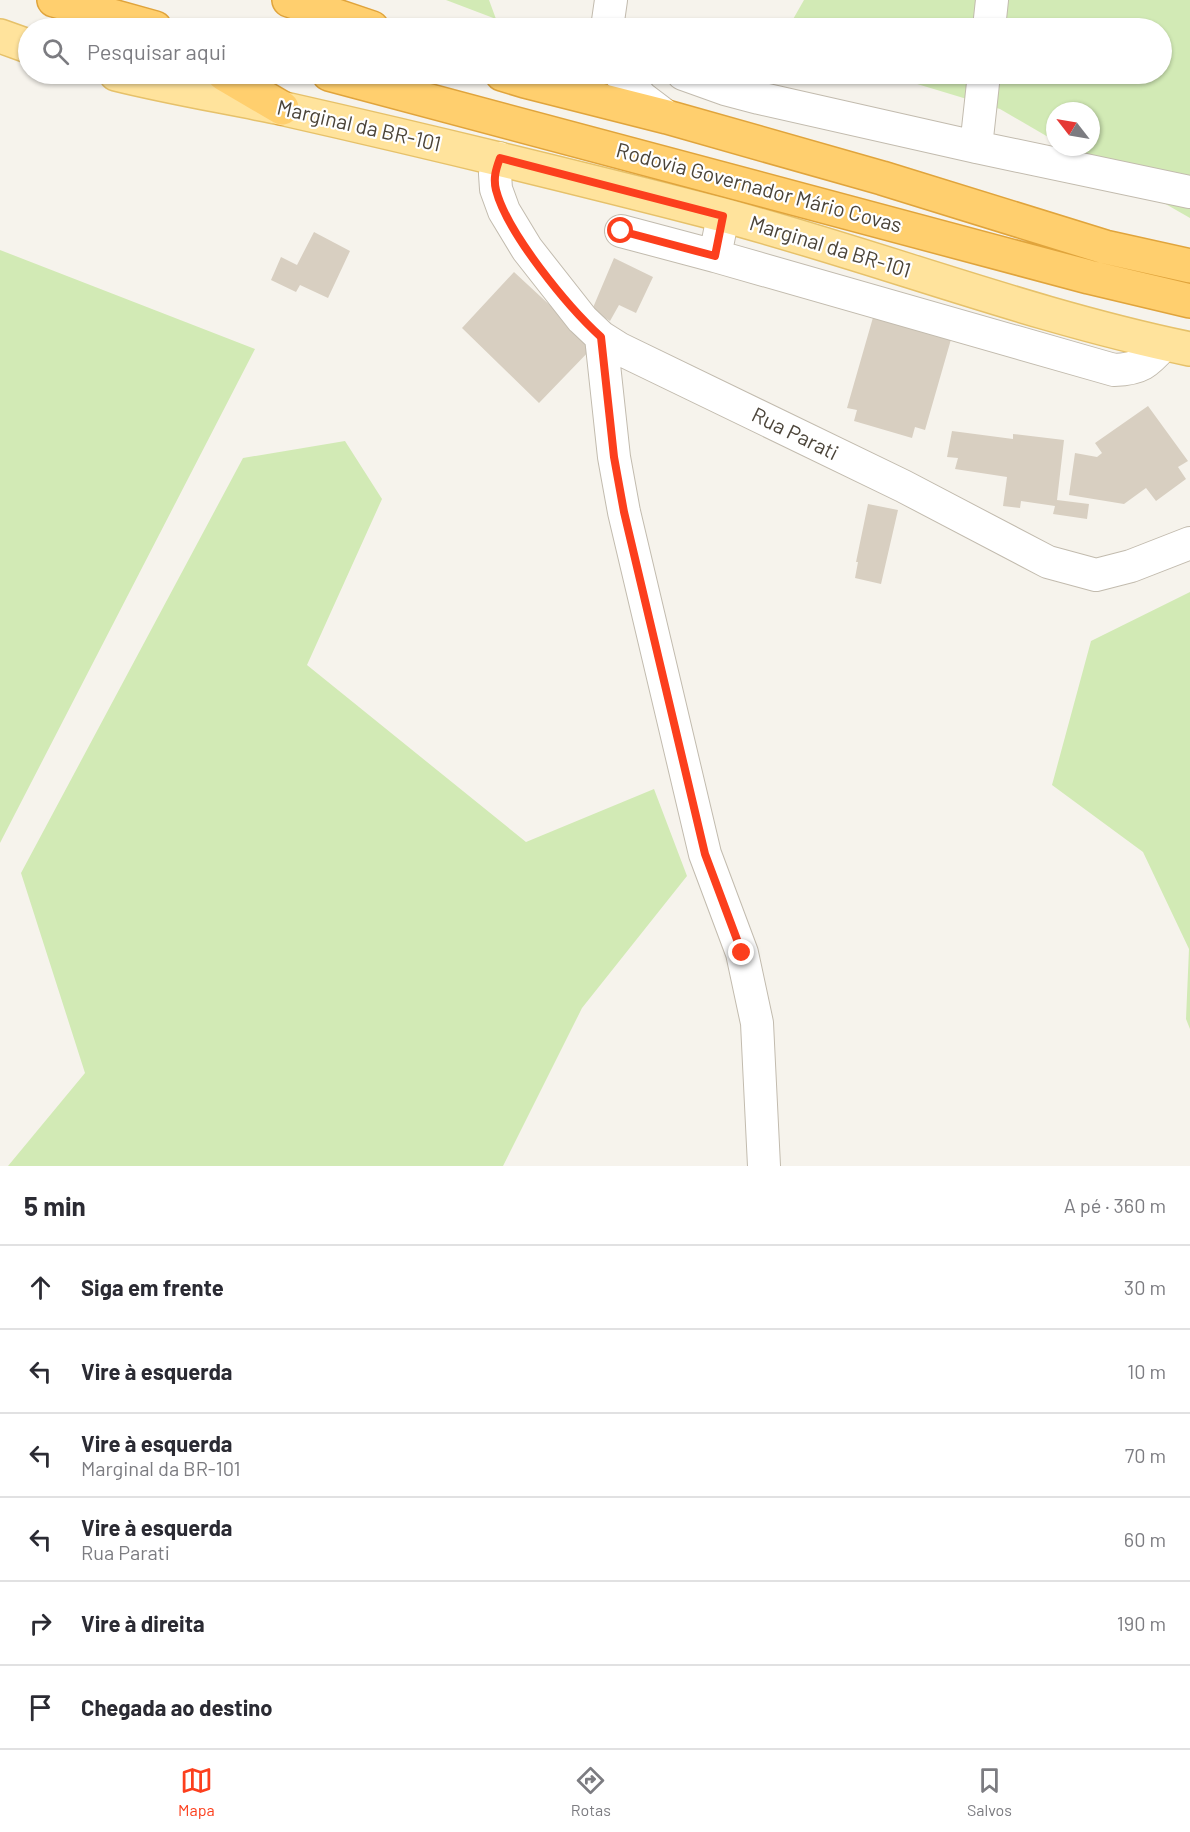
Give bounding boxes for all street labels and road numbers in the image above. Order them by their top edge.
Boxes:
street label: Marginal da BR-101 [275,94,444,156]
street label: Rodovia Governador Mário Covas [614,136,905,237]
street label: Marginal da BR-101 [747,209,914,282]
street label: Rua Parati [748,401,843,464]

